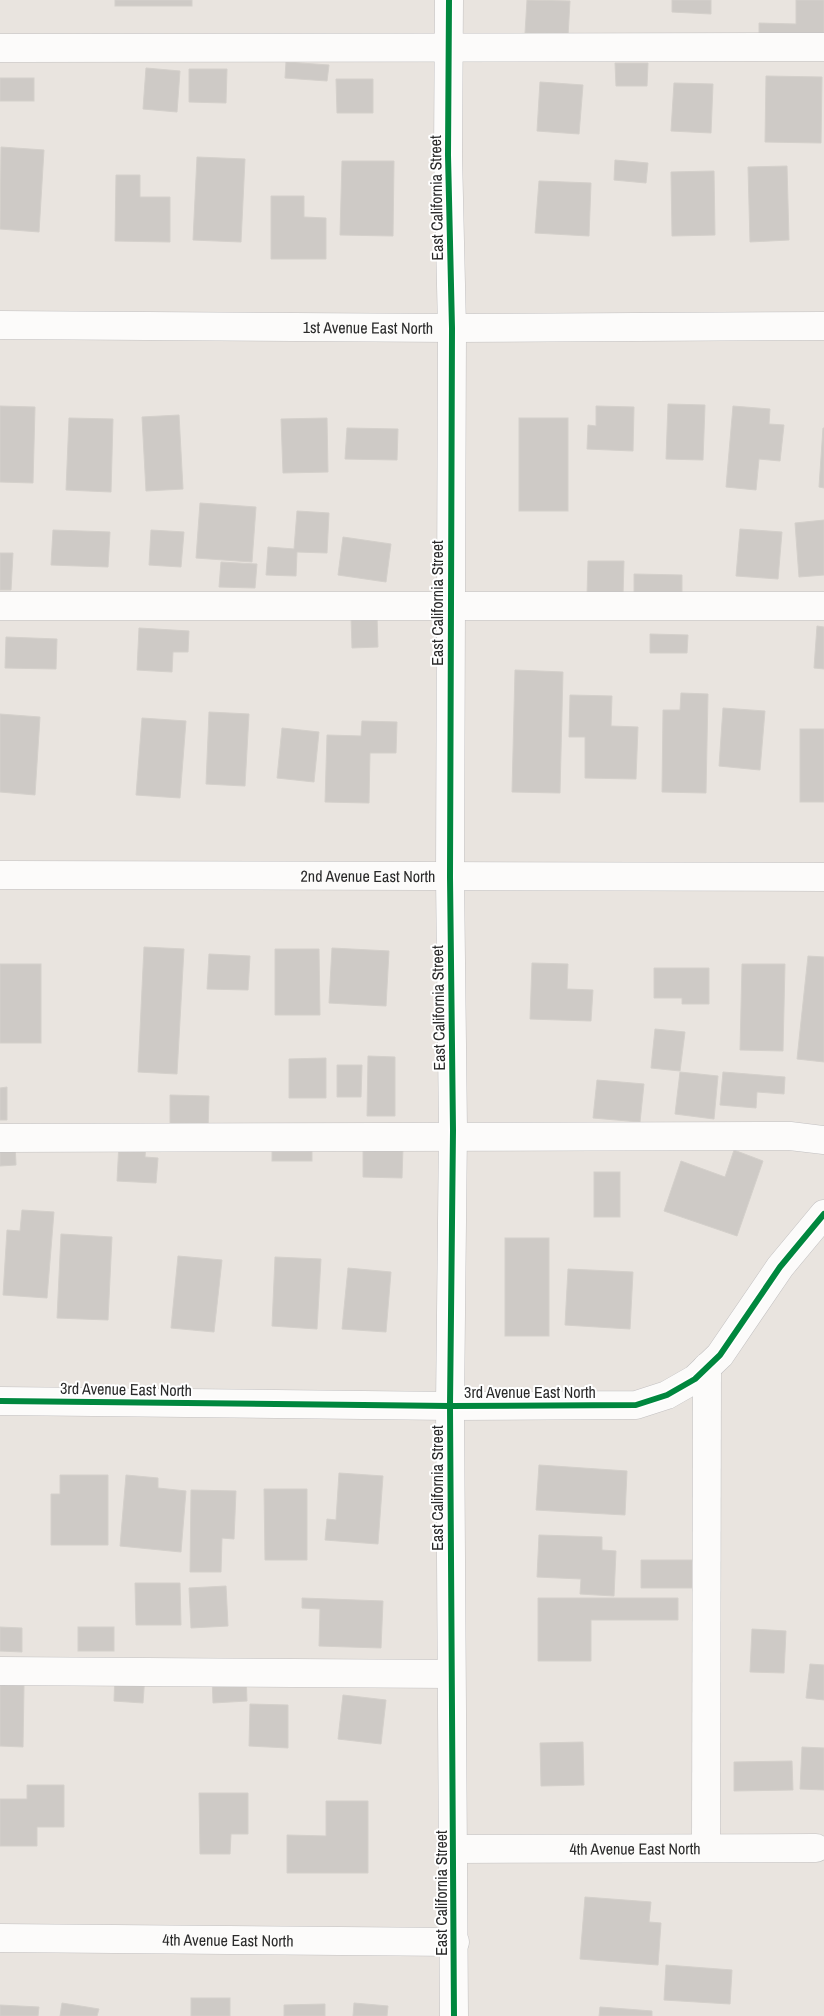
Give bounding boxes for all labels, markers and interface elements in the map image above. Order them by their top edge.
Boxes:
street label: East California Street [424,135,448,261]
street label: 1st Avenue East North [303,316,433,339]
street label: East California Street [426,540,448,666]
street label: 2nd Avenue East North [301,865,435,887]
street label: East California Street [426,945,450,1071]
street label: 3rd Avenue East North [60,1377,192,1401]
street label: 3rd Avenue East North [464,1381,596,1403]
street label: East California Street [426,1425,448,1551]
street label: East California Street [430,1830,452,1956]
street label: 4th Avenue East North [569,1837,701,1860]
street label: 4th Avenue East North [162,1928,294,1952]

